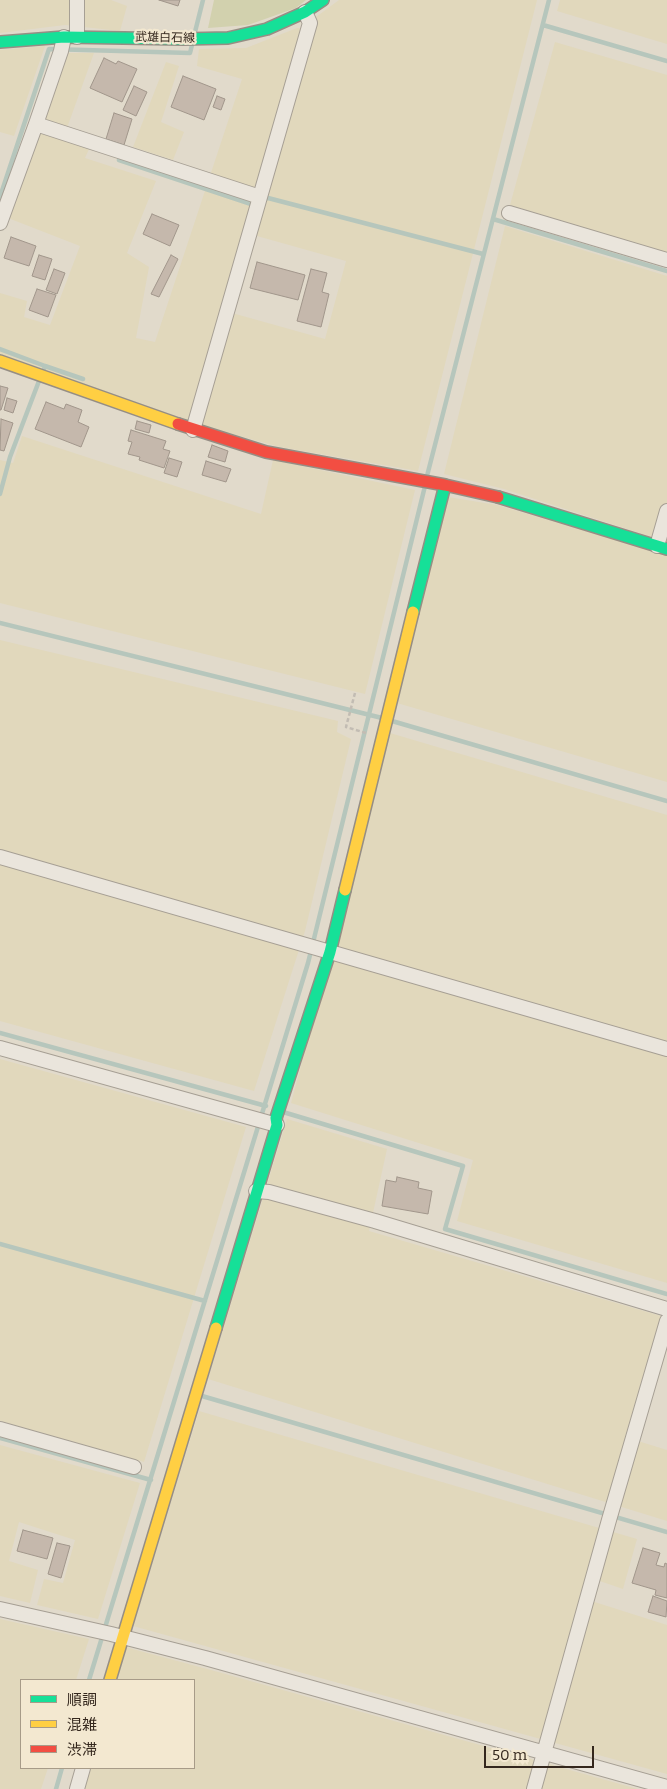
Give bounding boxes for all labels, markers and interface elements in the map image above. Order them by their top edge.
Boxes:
street label: 武雄白石線 [135,30,195,46]
legend [20,1679,195,1769]
text: 順調 [67,1691,97,1709]
text: 混雑 [67,1716,97,1734]
scale bar [487,1736,597,1768]
text: 渋滞 [67,1741,97,1759]
text: 50 m [492,1746,527,1764]

